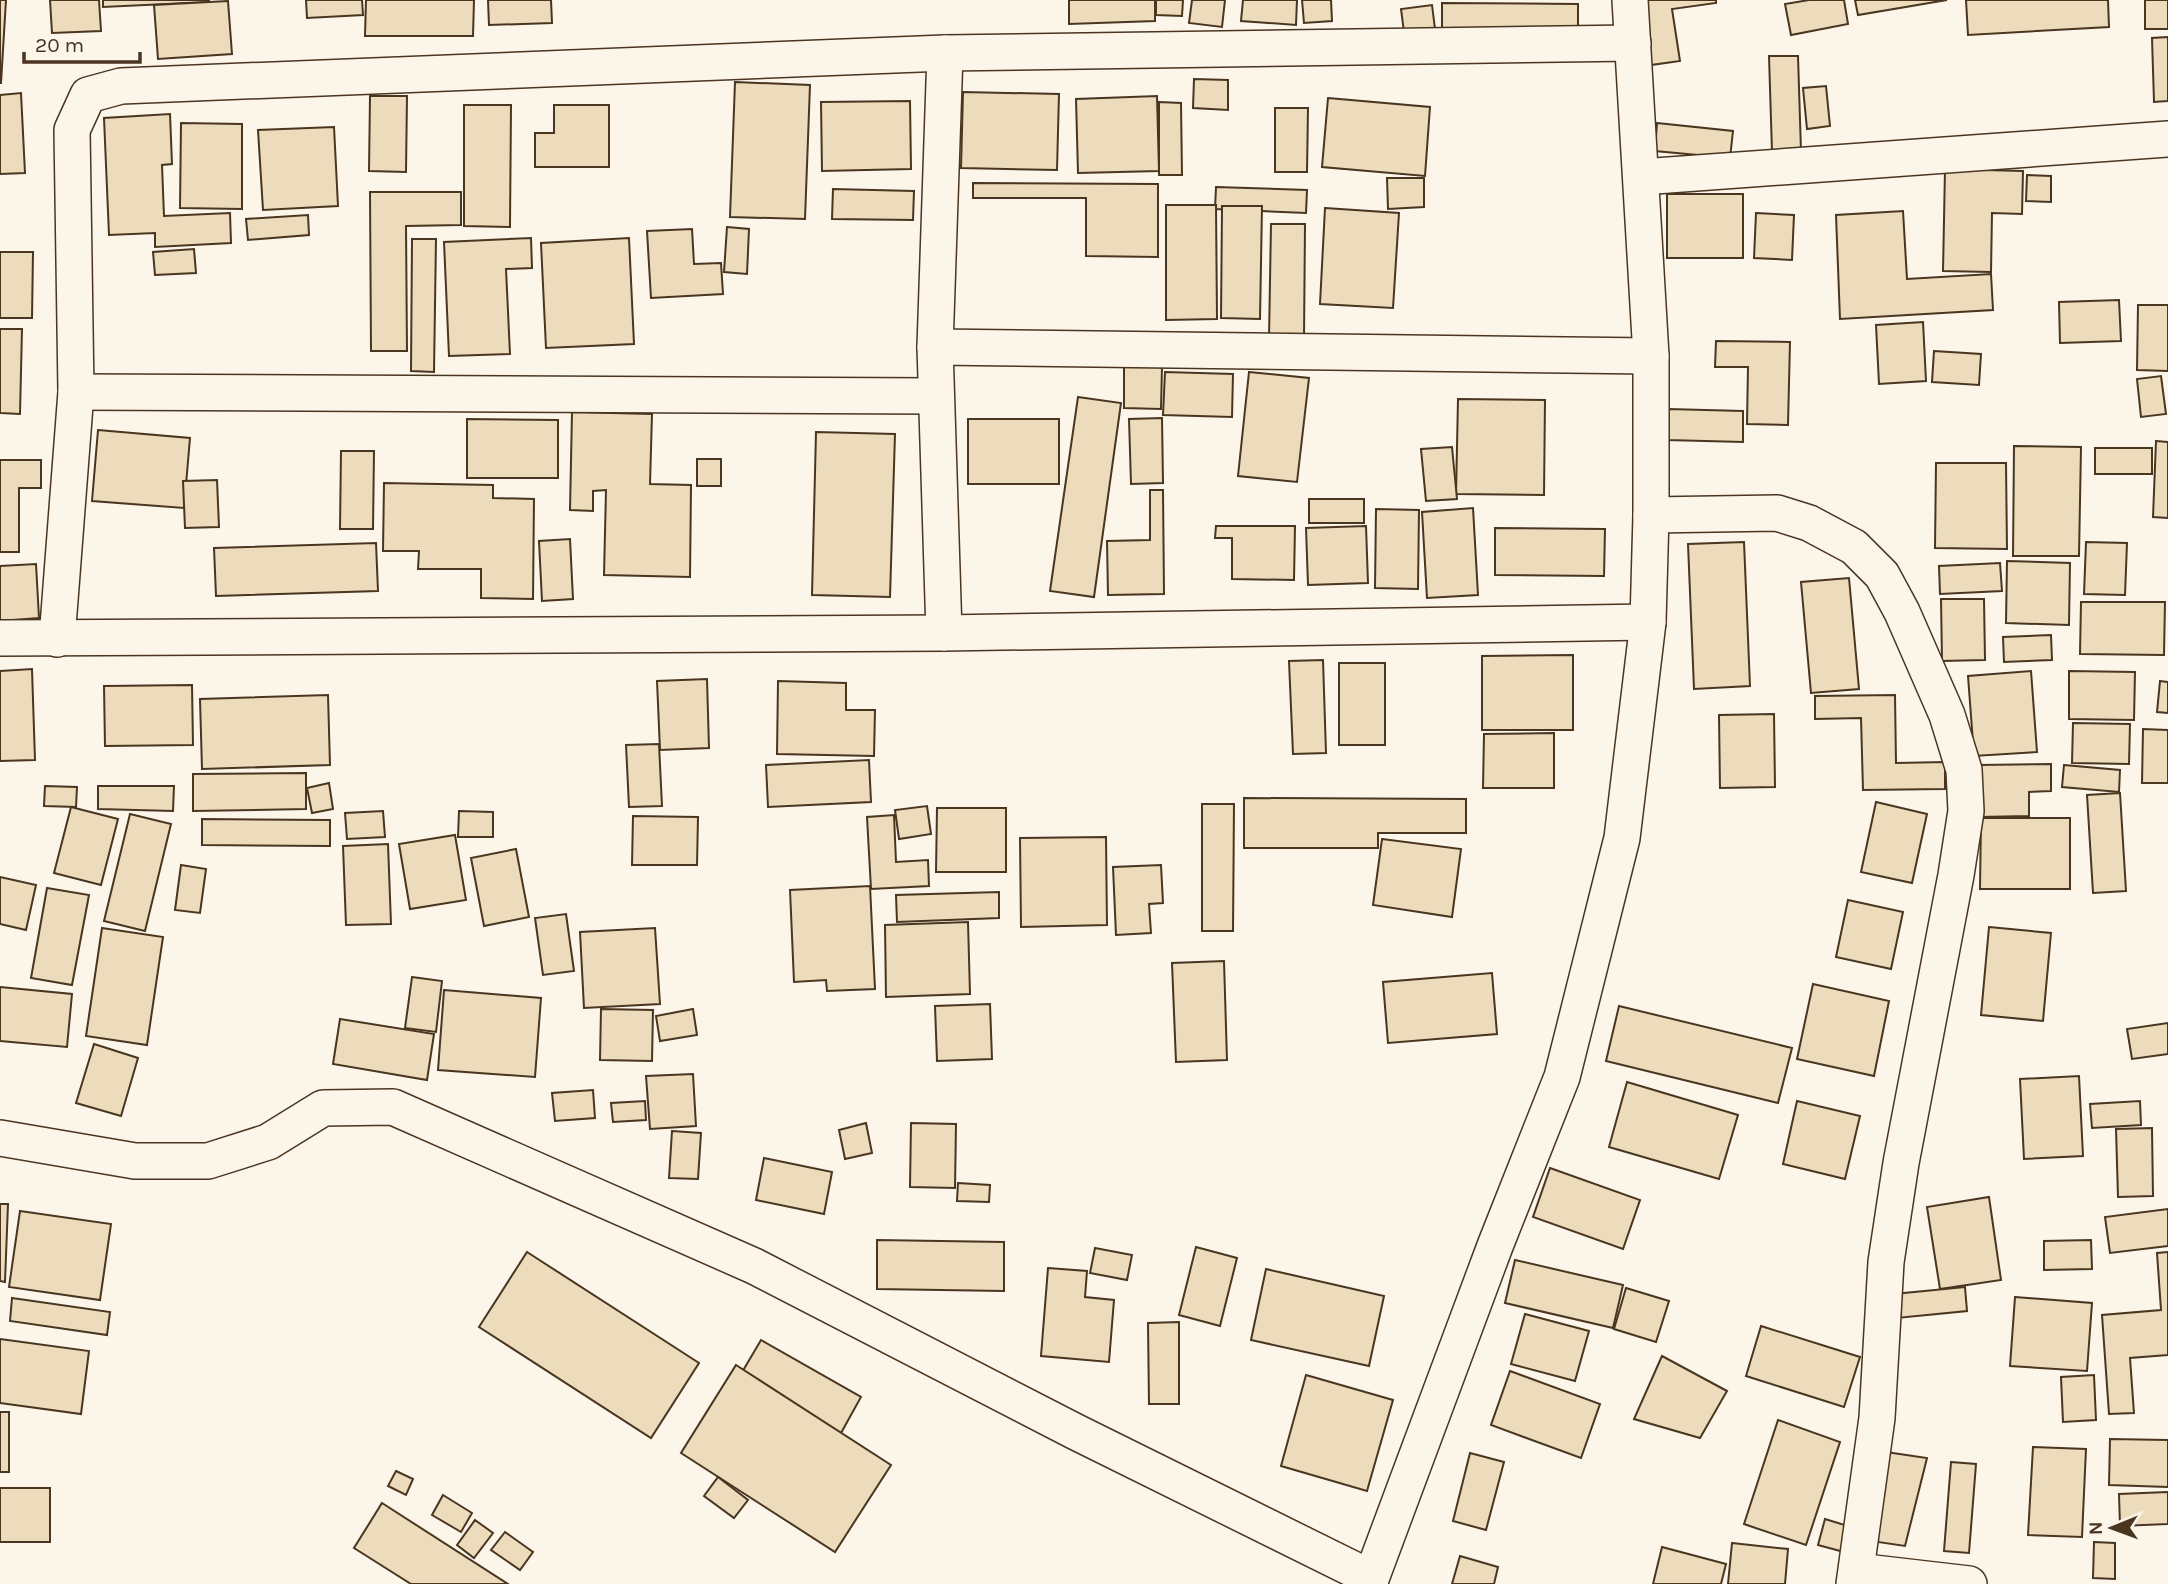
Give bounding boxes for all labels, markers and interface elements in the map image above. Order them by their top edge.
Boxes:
scale bar [24,21,140,65]
text: 20 m [35,33,84,57]
north arrow [2077,1493,2147,1563]
text: N [2085,1521,2107,1535]

